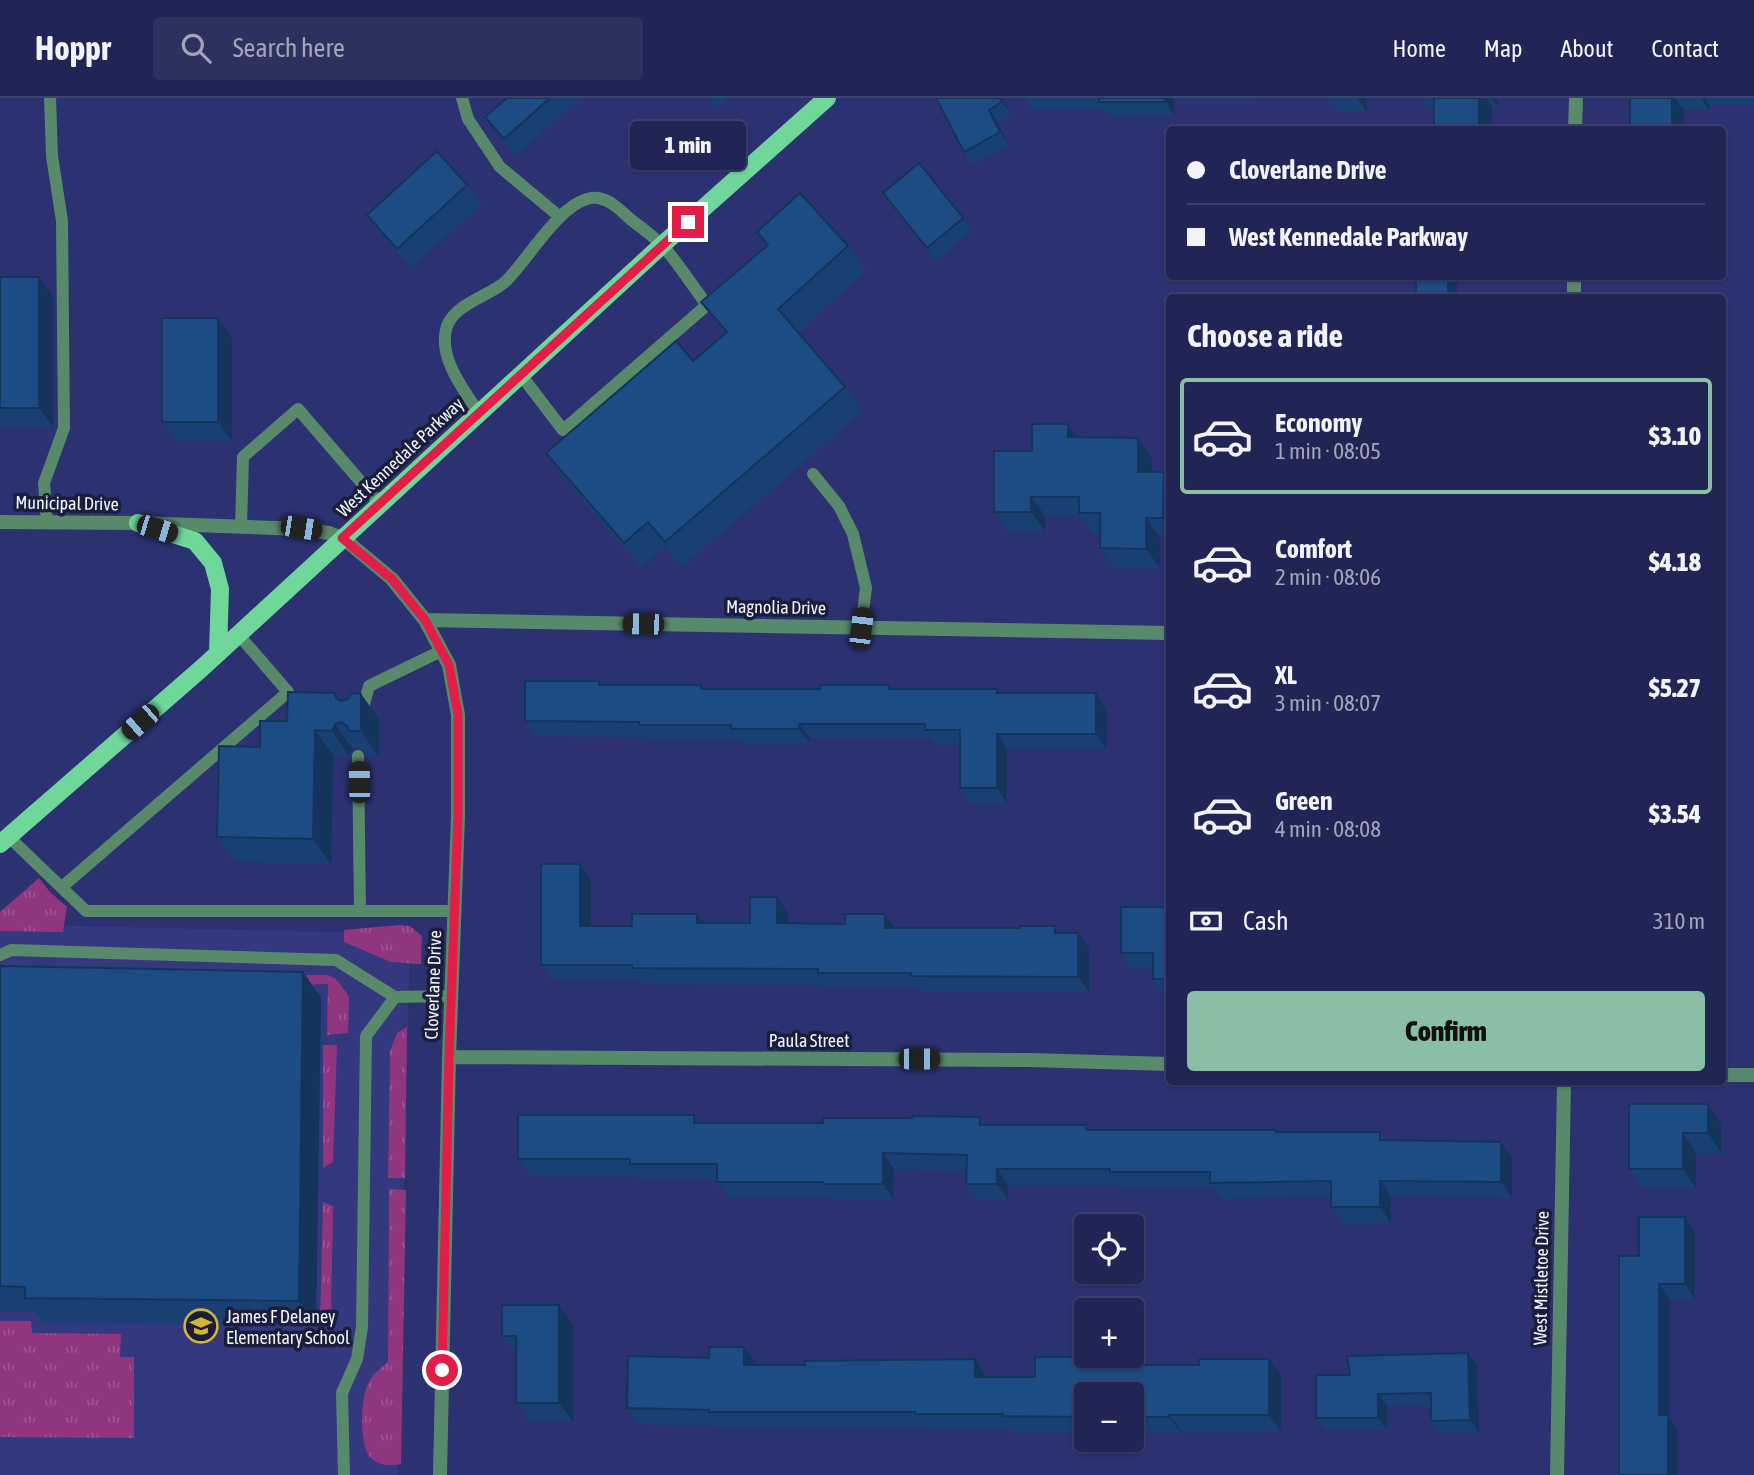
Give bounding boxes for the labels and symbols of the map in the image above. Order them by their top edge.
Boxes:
callout: 1 min [630,121,746,170]
route end [672,206,704,238]
street label: West Kennedale Parkway [332,393,468,521]
street label: Municipal Drive [15,492,119,514]
car [134,513,181,545]
car [279,514,324,542]
street label: Magnolia Drive [726,596,826,618]
car [849,606,874,650]
car [622,613,665,635]
car [118,700,163,744]
car [349,761,370,803]
street label: Cloverlane Drive [421,930,445,1040]
street label: Paula Street [769,1030,849,1051]
car [899,1049,941,1070]
street label: West Mistletoe Drive [1529,1211,1553,1345]
place label: James F Delaney Elementary School [226,1306,350,1348]
school or university icon: James F Delaney Elementary School [182,1307,220,1345]
route start [426,1354,458,1386]

